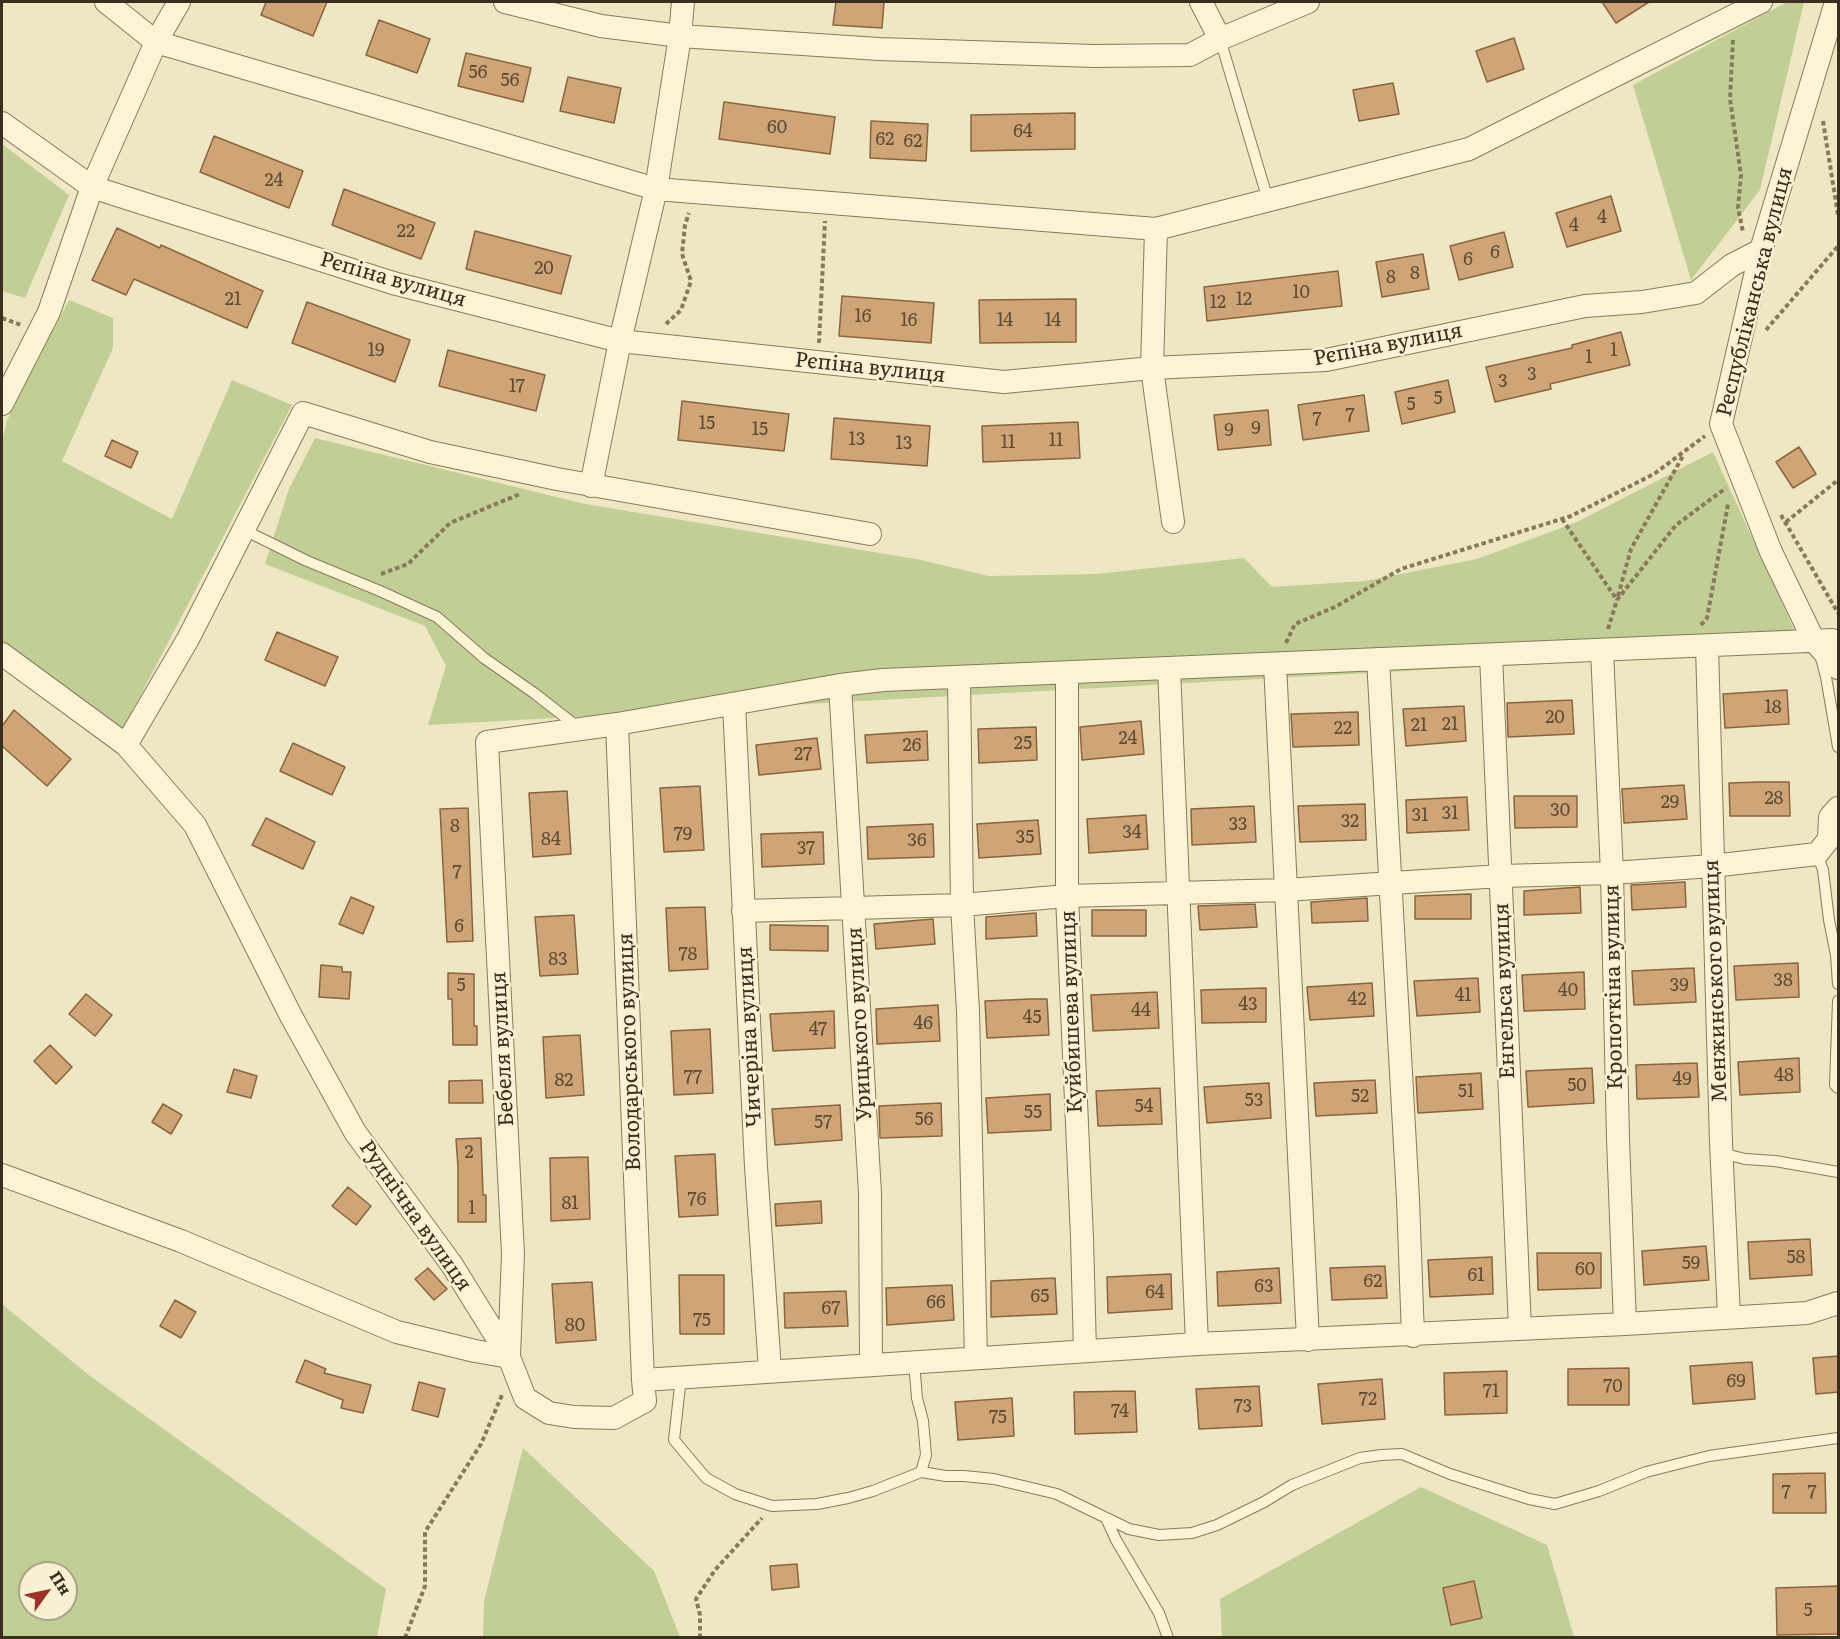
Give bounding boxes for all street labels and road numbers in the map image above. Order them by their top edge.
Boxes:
street label: Республіканська вулиця [1712,165,1798,419]
street label: Рєпіна вулиця [317,247,469,313]
street label: Рєпіна вулиця [1311,318,1465,372]
street label: Рєпіна вулиця [794,348,946,388]
street label: Менжинського вулиця [1699,859,1733,1103]
street label: Кропоткіна вулиця [1600,884,1628,1090]
street label: Енгельса вулиця [1489,902,1521,1080]
street label: Куйбишева вулиця [1056,910,1088,1114]
street label: Урицького вулиця [842,926,878,1122]
street label: Володарського вулиця [613,932,647,1172]
street label: Чичеріна вулиця [733,946,767,1128]
street label: Бебеля вулиця [486,971,520,1127]
street label: Руднічна вулиця [353,1136,477,1296]

